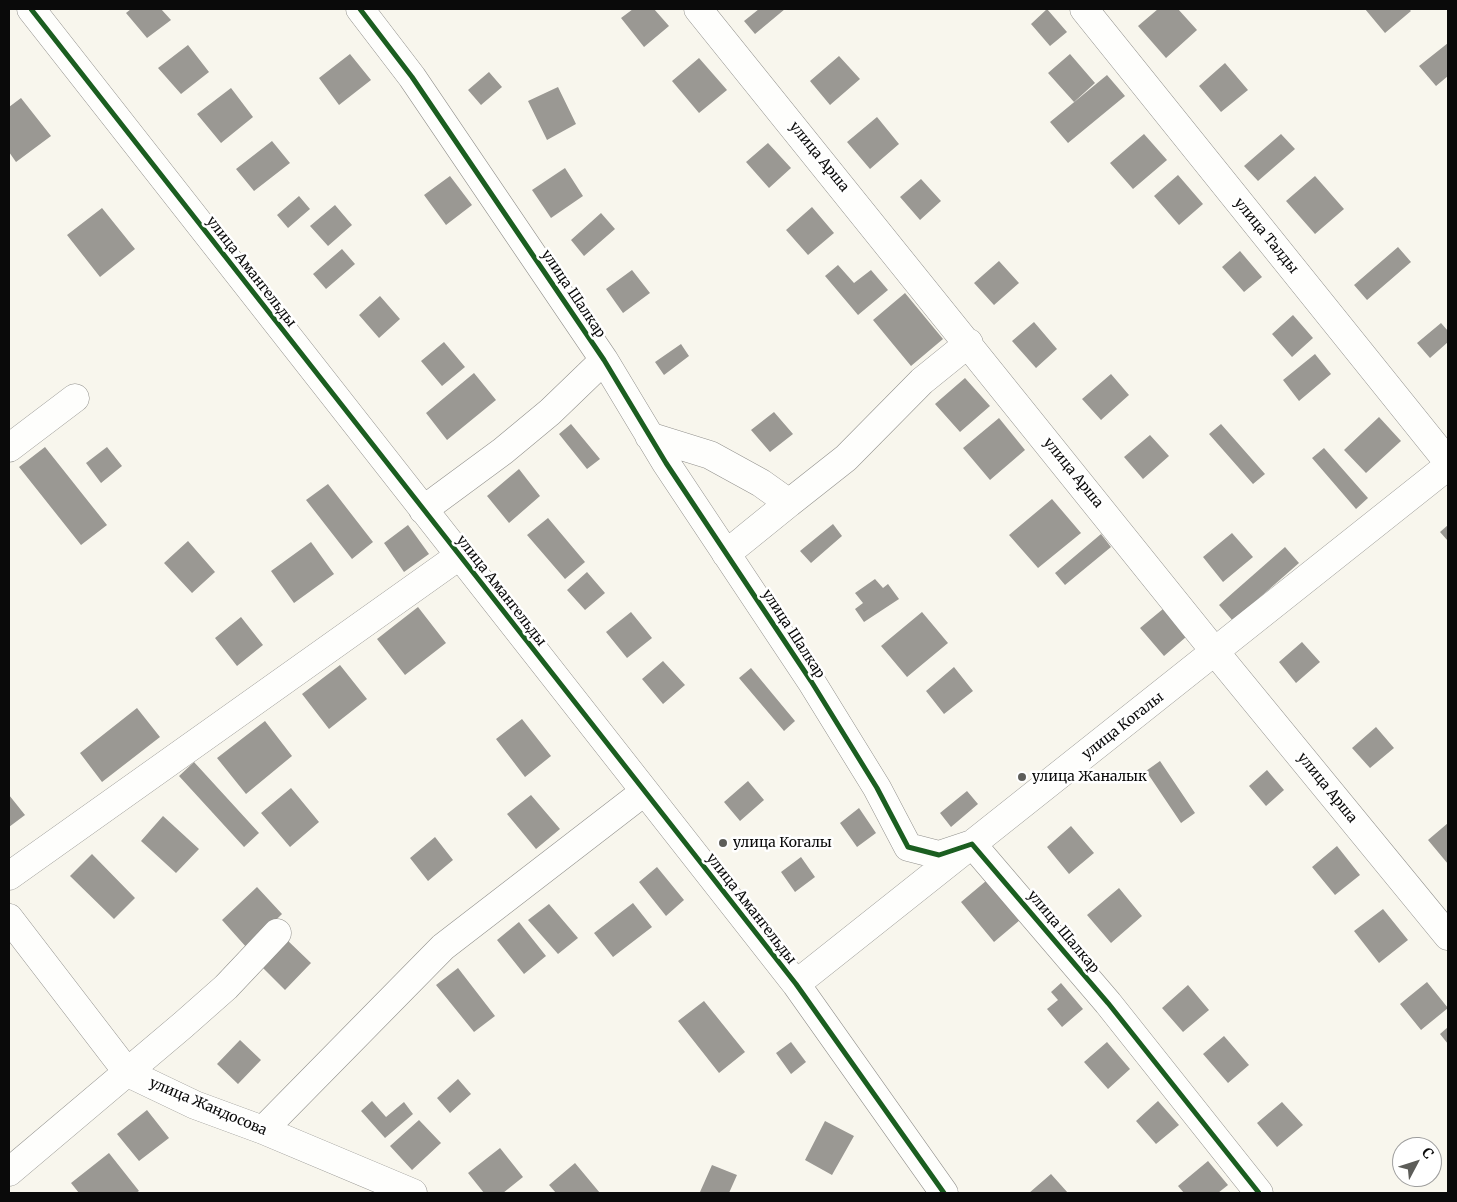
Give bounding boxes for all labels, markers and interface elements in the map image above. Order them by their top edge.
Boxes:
street label: улица Арша [786,119,852,195]
street label: улица Талды [1230,195,1302,277]
street label: улица Амангельды [203,213,299,331]
street label: улица Шалкар [537,247,609,341]
street label: улица Арша [1040,435,1106,511]
street label: улица Амангельды [453,532,549,650]
street label: улица Шалкар [758,586,828,682]
street label: улица Когалы [1079,689,1167,763]
street label: улица Арша [1294,750,1360,826]
place label: улица Жаналык [1032,769,1147,785]
marker: улица Жаналык [1016,771,1028,783]
place label: улица Когалы [733,835,832,851]
marker: улица Когалы [717,837,729,849]
street label: улица Амангельды [703,850,799,968]
street label: улица Шалкар [1024,887,1102,977]
street label: улица Жандосова [147,1075,269,1139]
north arrow [1392,1137,1442,1187]
text: С [1418,1144,1438,1162]

